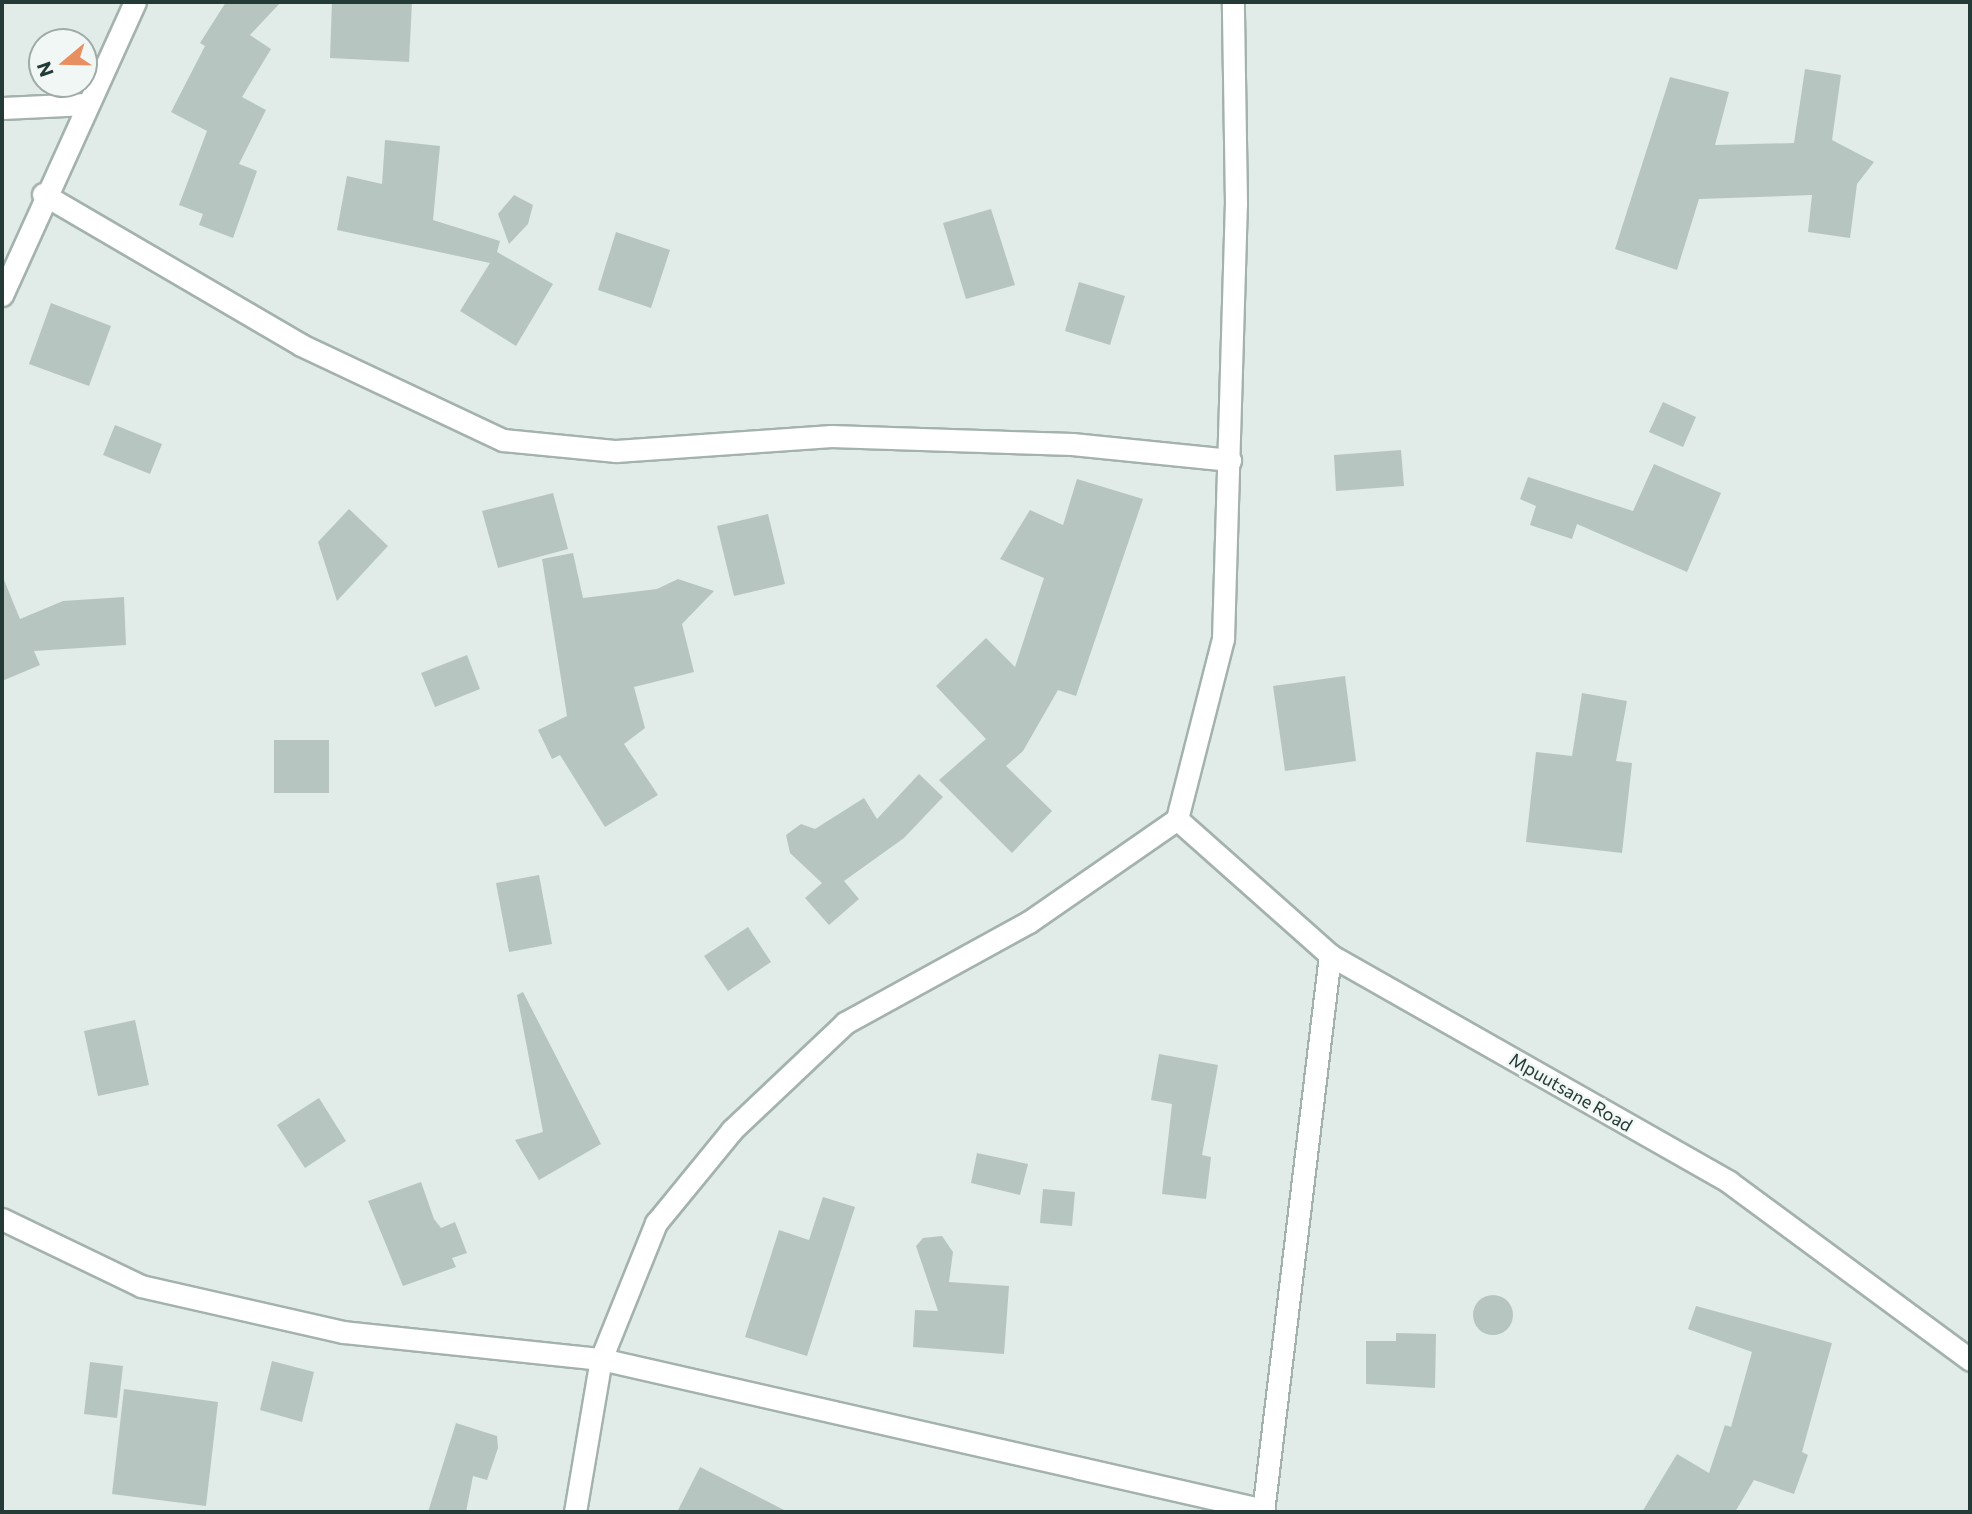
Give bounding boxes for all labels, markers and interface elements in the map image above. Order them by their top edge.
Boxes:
north arrow [28,28,98,98]
text: N [31,59,58,80]
street label: Mpuutsane Road [1506,1048,1636,1136]

